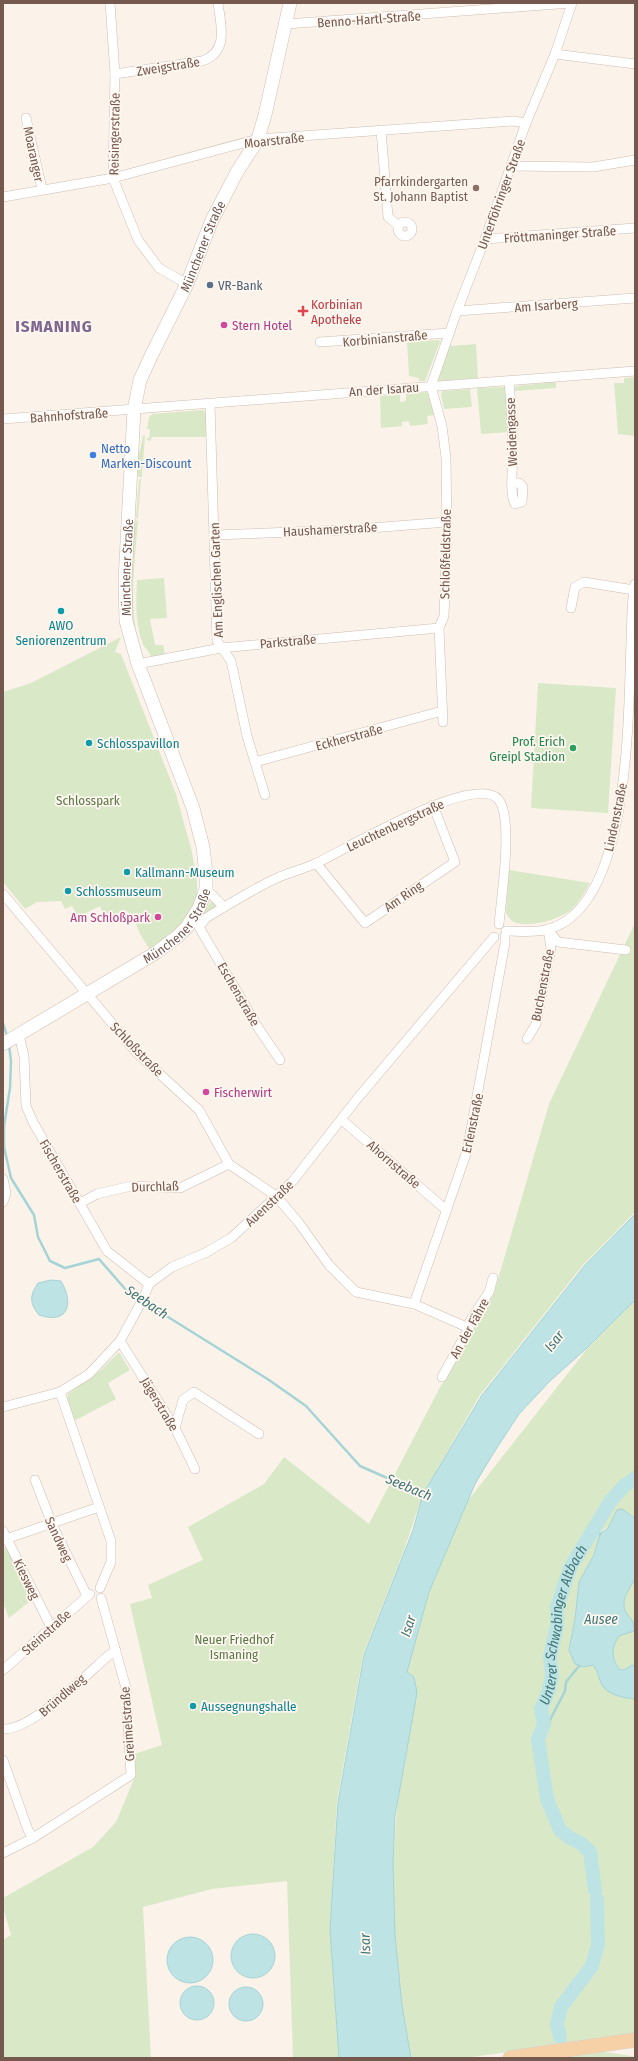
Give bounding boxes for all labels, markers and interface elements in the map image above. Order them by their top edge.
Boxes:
street label: Benno-Hartl-Straße [317,8,421,31]
street label: Zweigstraße [135,54,201,79]
street label: Reisingerstraße [106,93,123,175]
street label: Moaranger [20,125,47,184]
street label: Moarstraße [243,130,305,151]
street label: Unterföhringer Straße [475,137,528,251]
place label: Pfarrkindergarten St. Johann Baptist [373,174,469,204]
marker: Pfarrkindergarten St. Johann Baptist [471,183,481,193]
street label: Münchener Straße [177,198,229,295]
street label: Fröttmaninger Straße [503,223,617,246]
place label: VR-Bank [218,278,264,293]
marker: VR-Bank [205,280,215,290]
street label: Am Isarberg [514,296,579,315]
place label: Korbinian Apotheke [311,297,363,327]
marker: Korbinian Apotheke [298,306,308,316]
district label: ISMANING [15,316,93,337]
place label: Stern Hotel [232,318,293,333]
marker: Stern Hotel [219,320,229,330]
street label: Korbinianstraße [342,327,428,350]
street label: An der Isarau [348,380,420,399]
street label: Weidengasse [503,397,520,467]
street label: Bahnhofstraße [29,405,109,426]
place label: Netto Marken-Discount [101,441,192,471]
marker: Netto Marken-Discount [88,450,98,460]
street label: Schloßfeldstraße [437,509,454,599]
street label: Münchener Straße [118,519,136,616]
street label: Haushamerstraße [283,520,377,539]
street label: Am Englischen Garten [207,522,226,638]
marker: AWO Seniorenzentrum [56,606,66,616]
place label: AWO Seniorenzentrum [15,618,107,648]
street label: Parkstraße [259,632,317,651]
street label: Eckherstraße [314,721,384,754]
place label: Prof. Erich Greipl Stadion [489,734,565,764]
place label: Schlosspavillon [97,736,180,751]
marker: Schlosspavillon [84,738,94,748]
marker: Prof. Erich Greipl Stadion [568,743,578,753]
street label: Lindenstraße [601,781,630,853]
park label: Schlosspark [56,793,121,808]
street label: Leuchtenbergstraße [344,796,446,855]
place label: Kallmann-Museum [135,865,235,880]
marker: Kallmann-Museum [122,867,132,877]
street label: Am Ring [381,878,426,915]
place label: Schlossmuseum [76,884,162,899]
marker: Schlossmuseum [63,886,73,896]
street label: Münchener Straße [140,886,214,967]
place label: Am Schloßpark [70,910,151,925]
marker: Am Schloßpark [153,912,163,922]
street label: Buchenstraße [528,948,557,1022]
street label: Eschenstraße [214,960,263,1029]
street label: Schloßstraße [107,1019,166,1080]
place label: Fischerwirt [214,1085,273,1100]
marker: Fischerwirt [201,1087,211,1097]
street label: Erlenstraße [459,1092,486,1154]
street label: Fischerstraße [36,1137,85,1206]
street label: Ahornstraße [364,1137,423,1192]
street label: Auenstraße [242,1177,297,1230]
street label: Durchlaß [131,1178,179,1195]
water label: Seebach [121,1281,171,1323]
street label: An der Fähre [447,1296,492,1361]
water label: Isar [541,1327,568,1355]
street label: Jägerstraße [138,1375,181,1434]
water label: Seebach [382,1470,434,1505]
street label: Sandweg [42,1514,76,1565]
water label: Unterer Schwabinger Altbach [536,1542,591,1708]
street label: Kiesweg [10,1557,43,1603]
street label: Steinstraße [19,1606,74,1658]
water label: Ausee [583,1611,618,1628]
water label: Isar [397,1612,420,1639]
park label: Neuer Friedhof Ismaning [194,1632,275,1662]
street label: Bründlweg [36,1671,89,1720]
street label: Greimelstraße [117,1686,138,1762]
place label: Aussegnungshalle [201,1699,297,1714]
marker: Aussegnungshalle [188,1701,198,1711]
water label: Isar [356,1932,375,1955]

